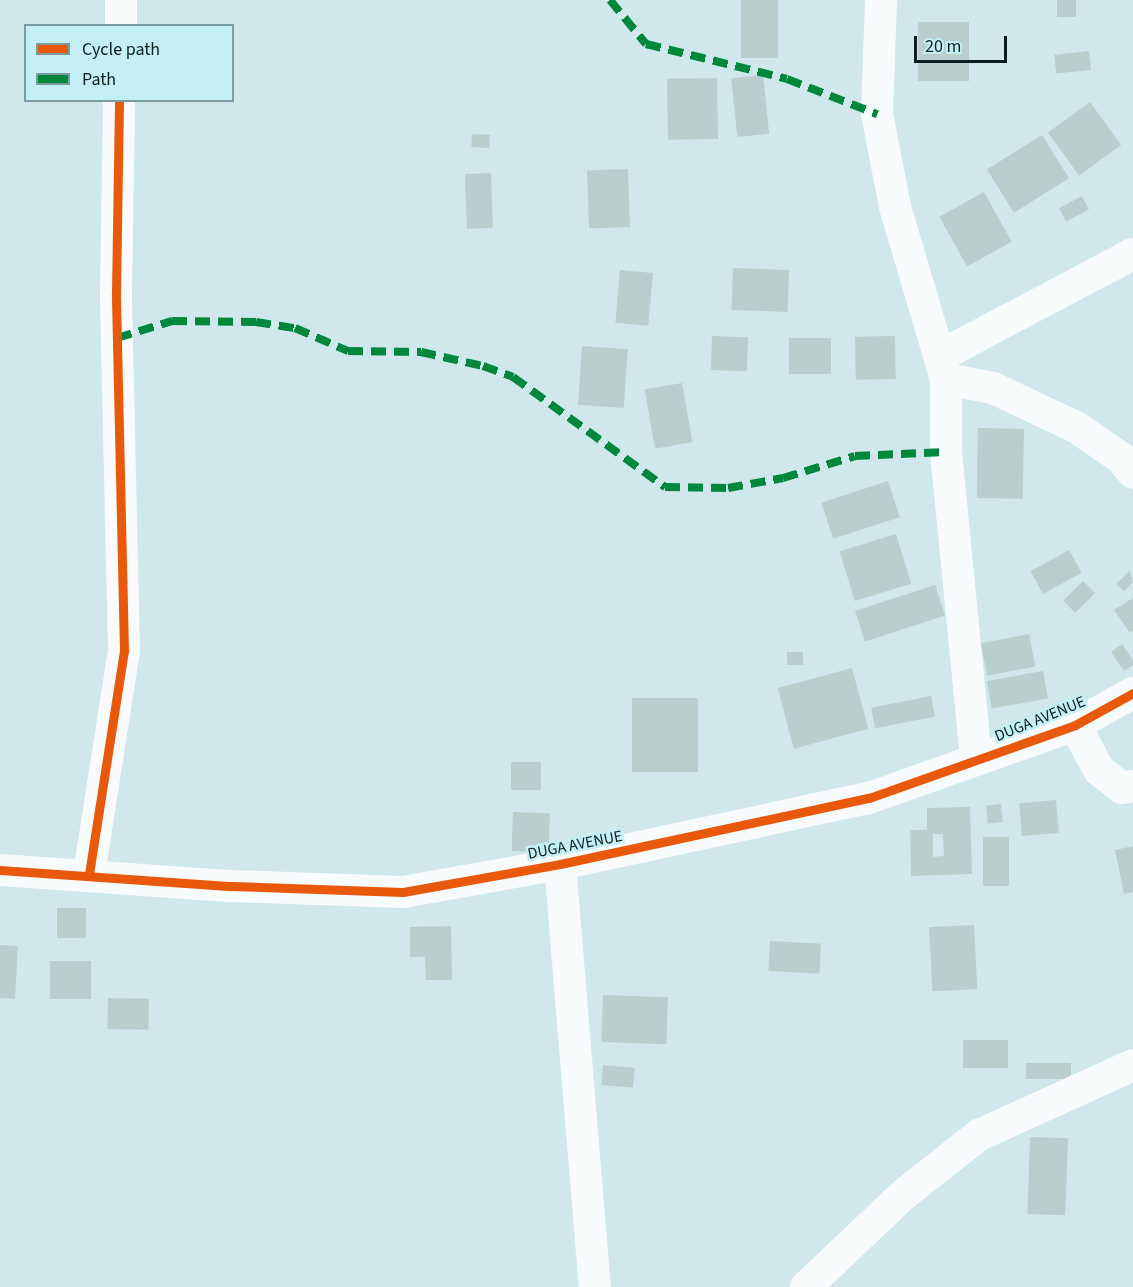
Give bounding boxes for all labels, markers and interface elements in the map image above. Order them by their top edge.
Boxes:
legend [24,24,234,102]
scale bar [917,24,1010,62]
text: 20 m [925,34,961,59]
text: Cycle path [82,37,160,62]
text: Path [82,67,116,92]
street label: DUGA AVENUE [992,692,1088,746]
street label: DUGA AVENUE [526,826,624,864]

